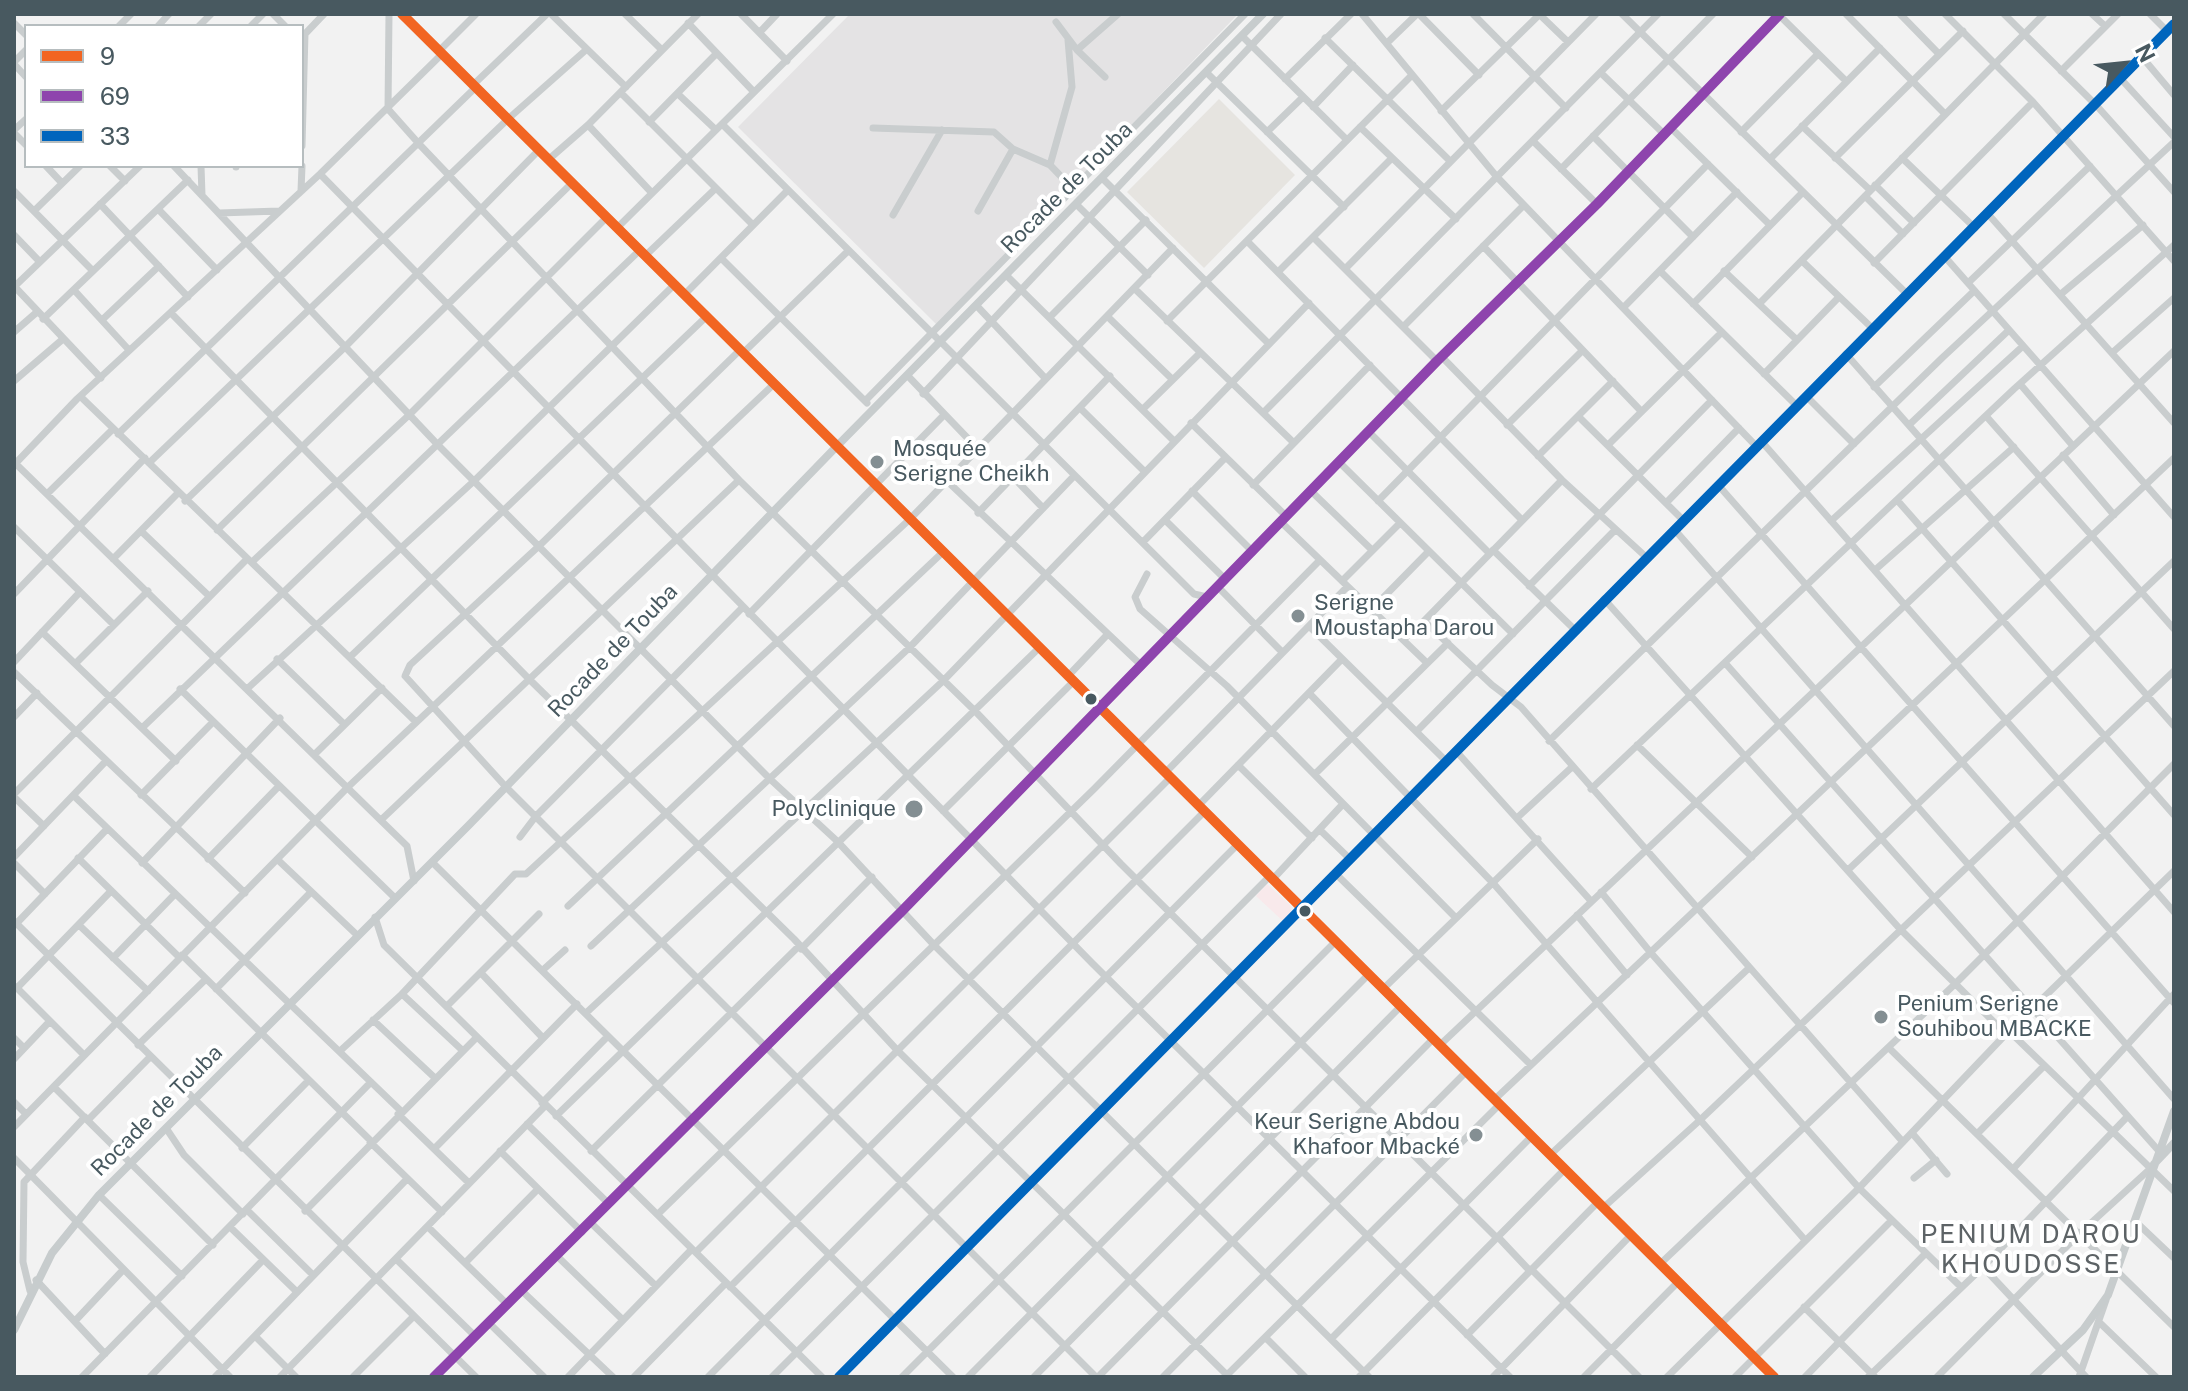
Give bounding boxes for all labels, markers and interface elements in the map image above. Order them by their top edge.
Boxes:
legend [24,24,304,168]
north arrow [2084,24,2164,104]
text: N [2130,40,2161,67]
text: 9 [100,42,115,70]
text: 69 [100,82,130,110]
street label: Rocade de Touba [996,117,1138,259]
text: 33 [100,122,130,150]
place label: Mosquée Serigne Cheikh [893,436,1049,488]
marker: Mosquée Serigne Cheikh [868,453,886,471]
street label: Rocade de Touba [543,579,683,723]
place label: Serigne Moustapha Darou [1314,590,1494,642]
marker: Serigne Moustapha Darou [1289,607,1307,625]
unlabelled marker [1083,691,1099,707]
place label: Polyclinique [772,796,896,822]
marker: Polyclinique [903,798,925,820]
unlabelled marker [1297,903,1313,919]
place label: Penium Serigne Souhibou MBACKE [1897,991,2092,1042]
marker: Penium Serigne Souhibou MBACKE [1872,1008,1890,1026]
street label: Rocade de Touba [86,1040,228,1182]
place label: Keur Serigne Abdou Khafoor Mbacké [1254,1109,1460,1160]
marker: Keur Serigne Abdou Khafoor Mbacké [1467,1126,1485,1144]
district label: PENIUM DAROU KHOUDOSSE [1920,1219,2142,1280]

